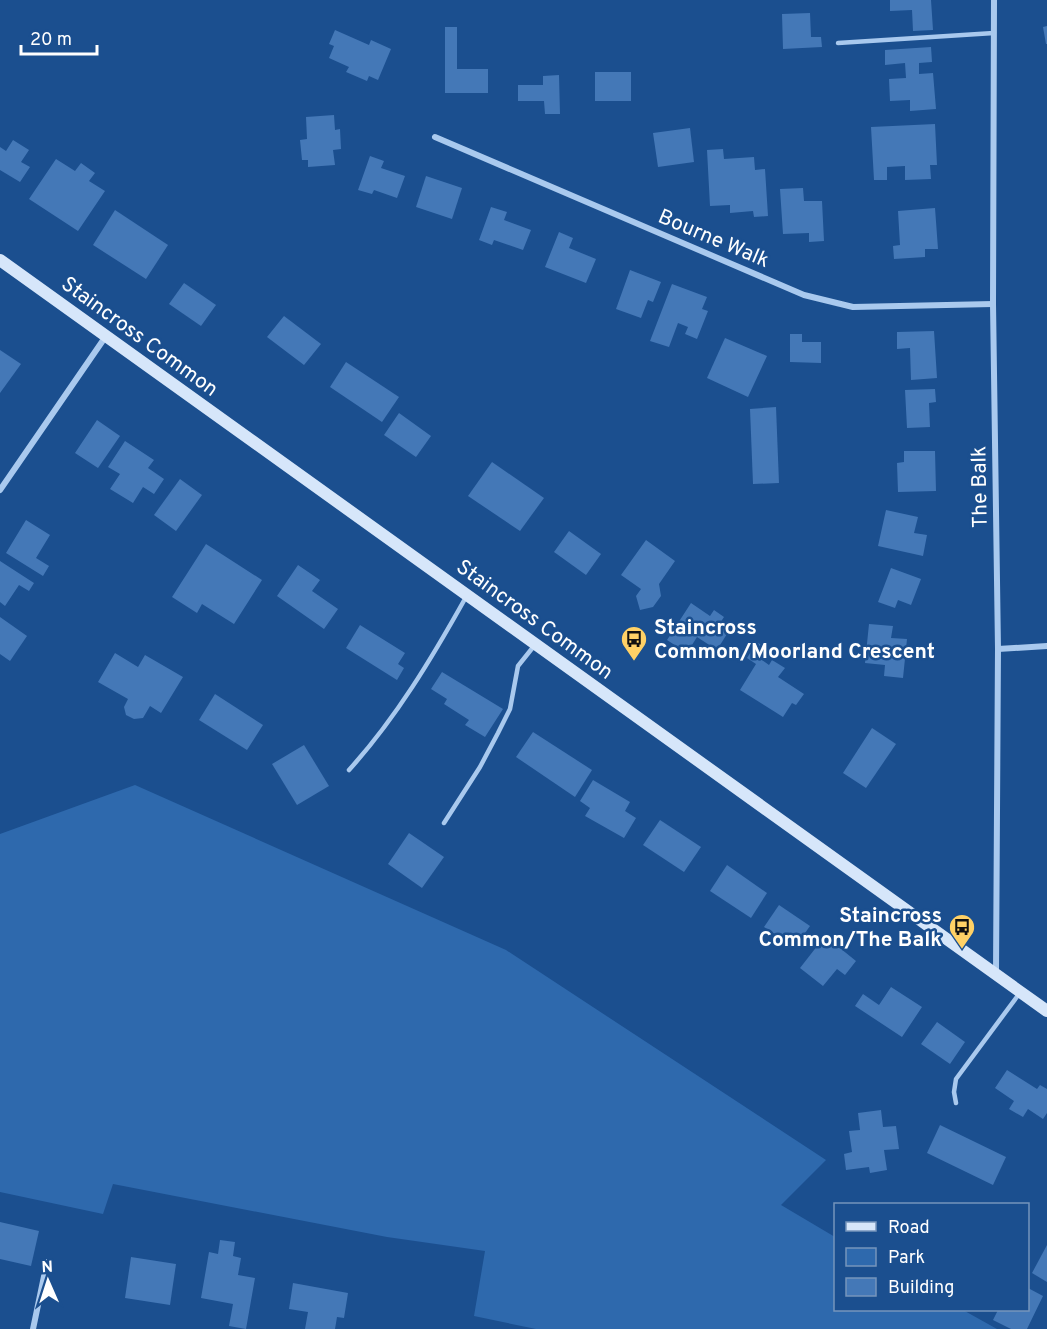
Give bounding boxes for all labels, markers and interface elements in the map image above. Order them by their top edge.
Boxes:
scale bar [21,18,98,56]
text: 20 m [30,29,72,52]
street label: Bourne Walk [654,204,773,275]
street label: Staincross Common [55,271,223,403]
street label: The Balk [966,446,995,528]
street label: Staincross Common [450,554,618,686]
place label: Staincross Common/Moorland Crescent [654,615,935,666]
bus stop icon: Staincross Common/Moorland Crescent [619,624,649,662]
place label: Staincross Common/The Balk [759,903,942,954]
bus stop icon: Staincross Common/The Balk [947,912,977,950]
legend [834,1203,1029,1311]
text: Road [888,1217,930,1240]
text: Park [888,1247,925,1270]
north arrow [18,1251,78,1311]
text: N [41,1258,54,1278]
text: Building [888,1277,954,1300]

